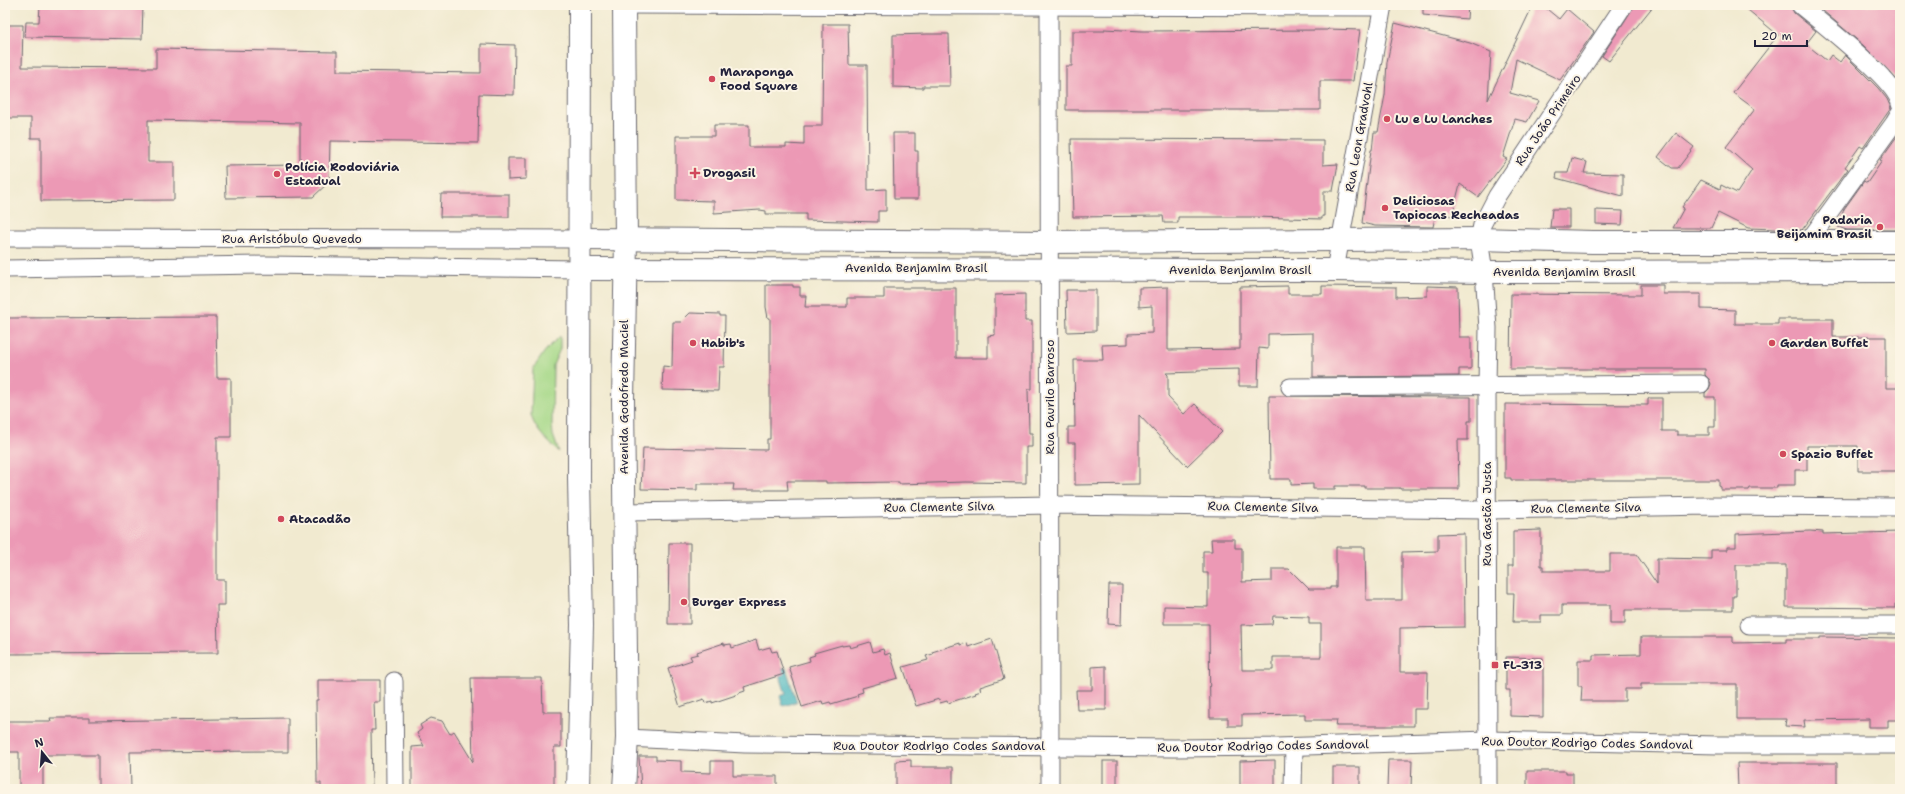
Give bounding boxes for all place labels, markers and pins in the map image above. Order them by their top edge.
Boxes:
place label: Maraponga Food Square [720,64,798,94]
marker: Maraponga Food Square [707,74,717,84]
place label: Lu e Lu Lanches [1395,111,1492,127]
marker: Lu e Lu Lanches [1382,114,1392,124]
place label: Polícia Rodoviária Estadual [285,159,400,189]
place label: Drogasil [703,165,756,181]
marker: Drogasil [690,168,700,178]
marker: Polícia Rodoviária Estadual [272,169,282,179]
place label: Deliciosas Tapiocas Recheadas [1393,193,1519,223]
marker: Deliciosas Tapiocas Recheadas [1380,203,1390,213]
place label: Padaria Beijamim Brasil [1777,212,1873,242]
marker: Padaria Beijamim Brasil [1875,222,1885,232]
place label: Habib's [701,335,745,351]
place label: Garden Buffet [1780,335,1869,351]
marker: Habib's [688,338,698,348]
marker: Garden Buffet [1767,338,1777,348]
place label: Spazio Buffet [1791,446,1873,462]
marker: Spazio Buffet [1778,449,1788,459]
place label: Atacadão [289,511,351,527]
marker: Atacadão [276,514,286,524]
place label: Burger Express [692,594,786,610]
marker: Burger Express [679,597,689,607]
place label: FL-313 [1503,657,1542,673]
marker: FL-313 [1490,660,1500,670]

